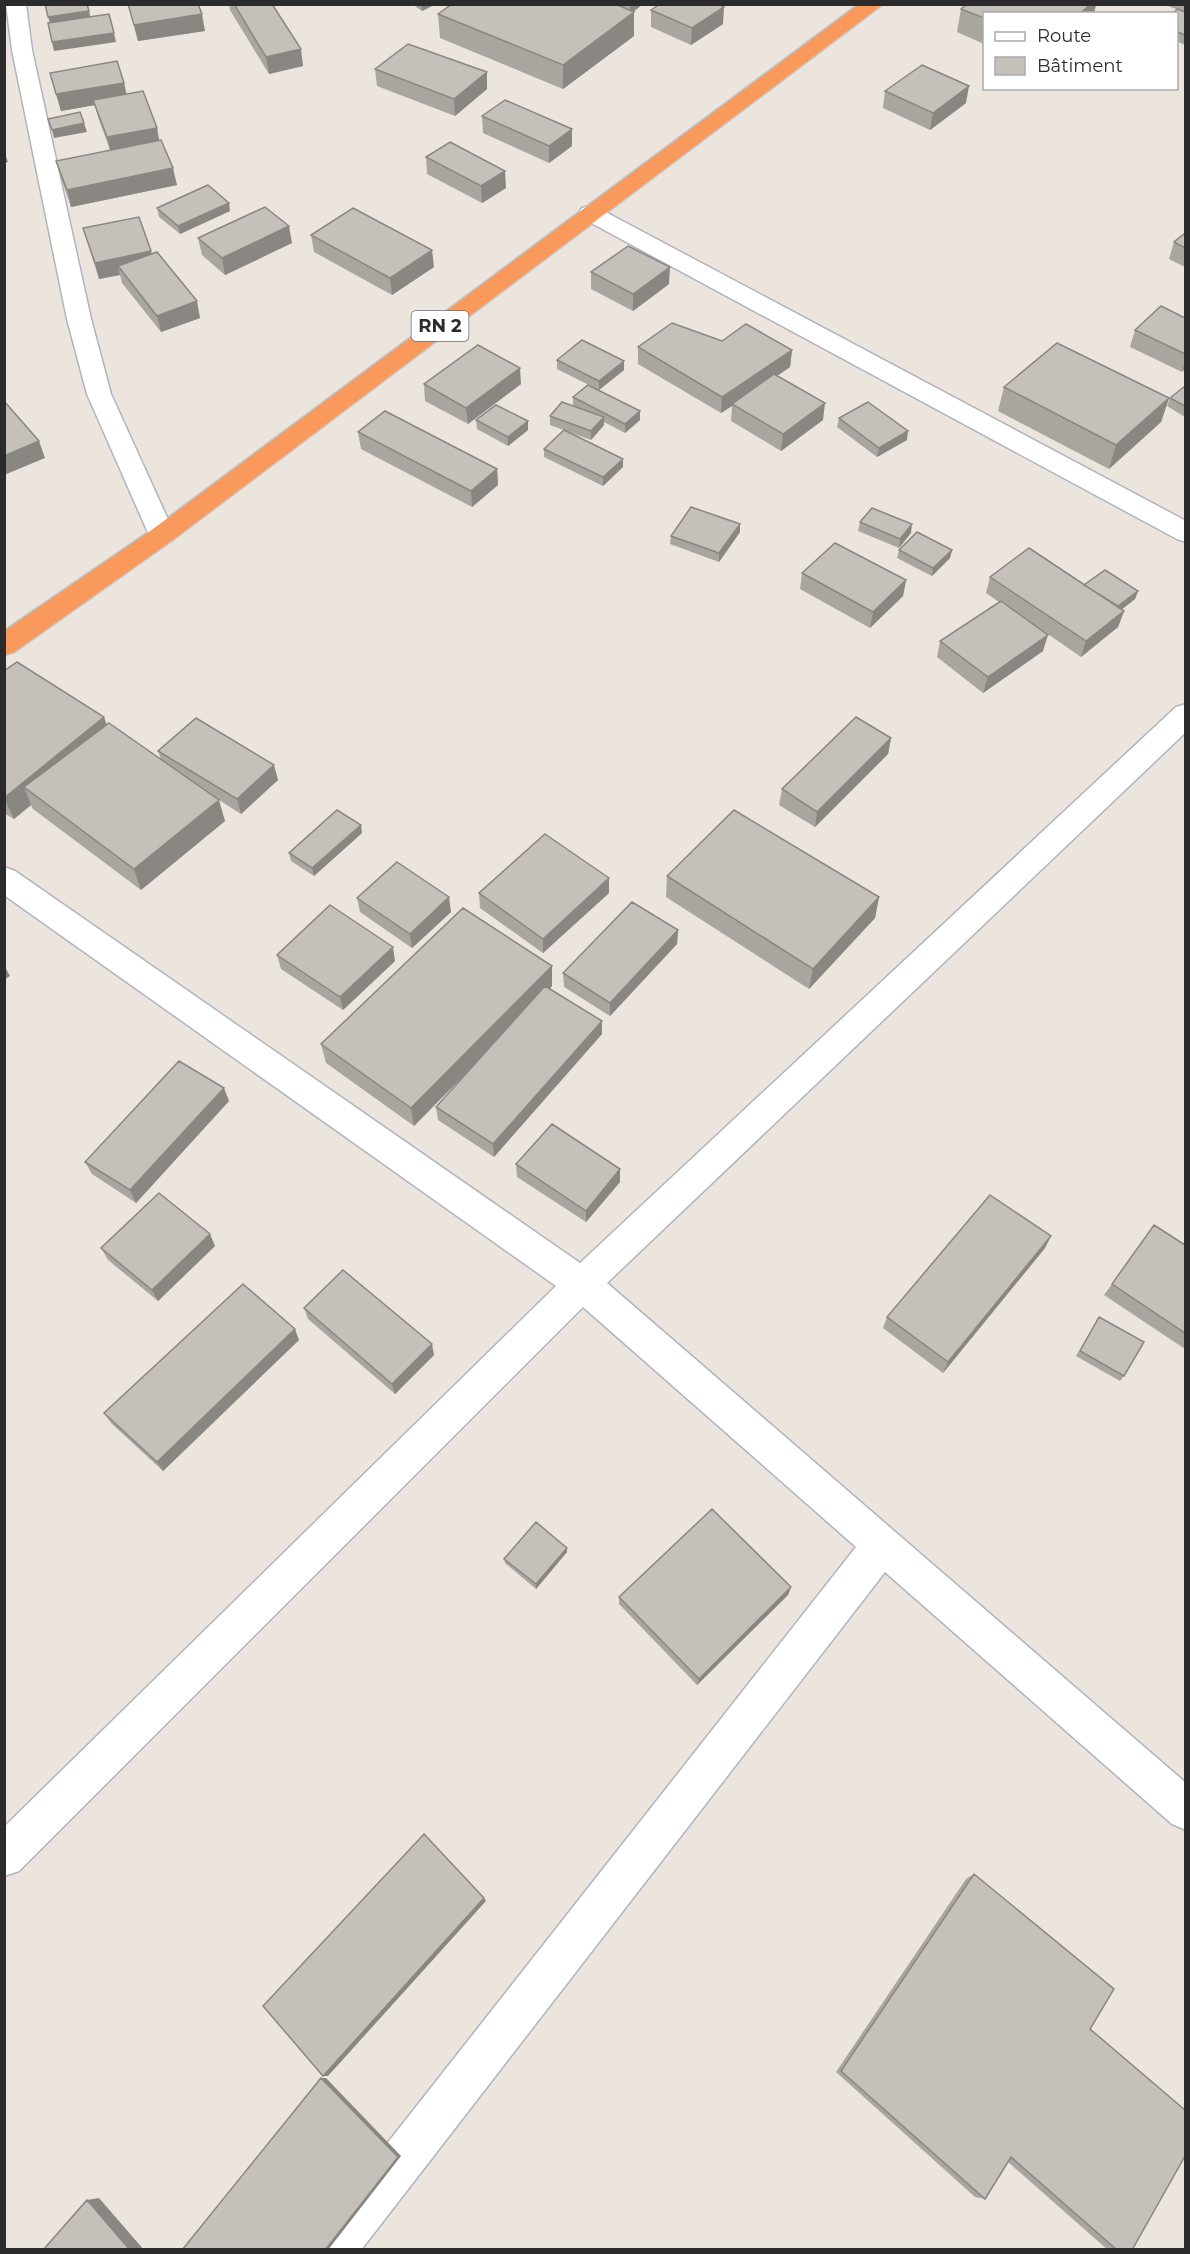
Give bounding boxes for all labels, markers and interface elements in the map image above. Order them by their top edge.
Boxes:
legend [983,12,1178,90]
text: Route [1037,25,1091,47]
text: Bâtiment [1037,55,1123,77]
road number: RN 2 [412,311,468,341]

